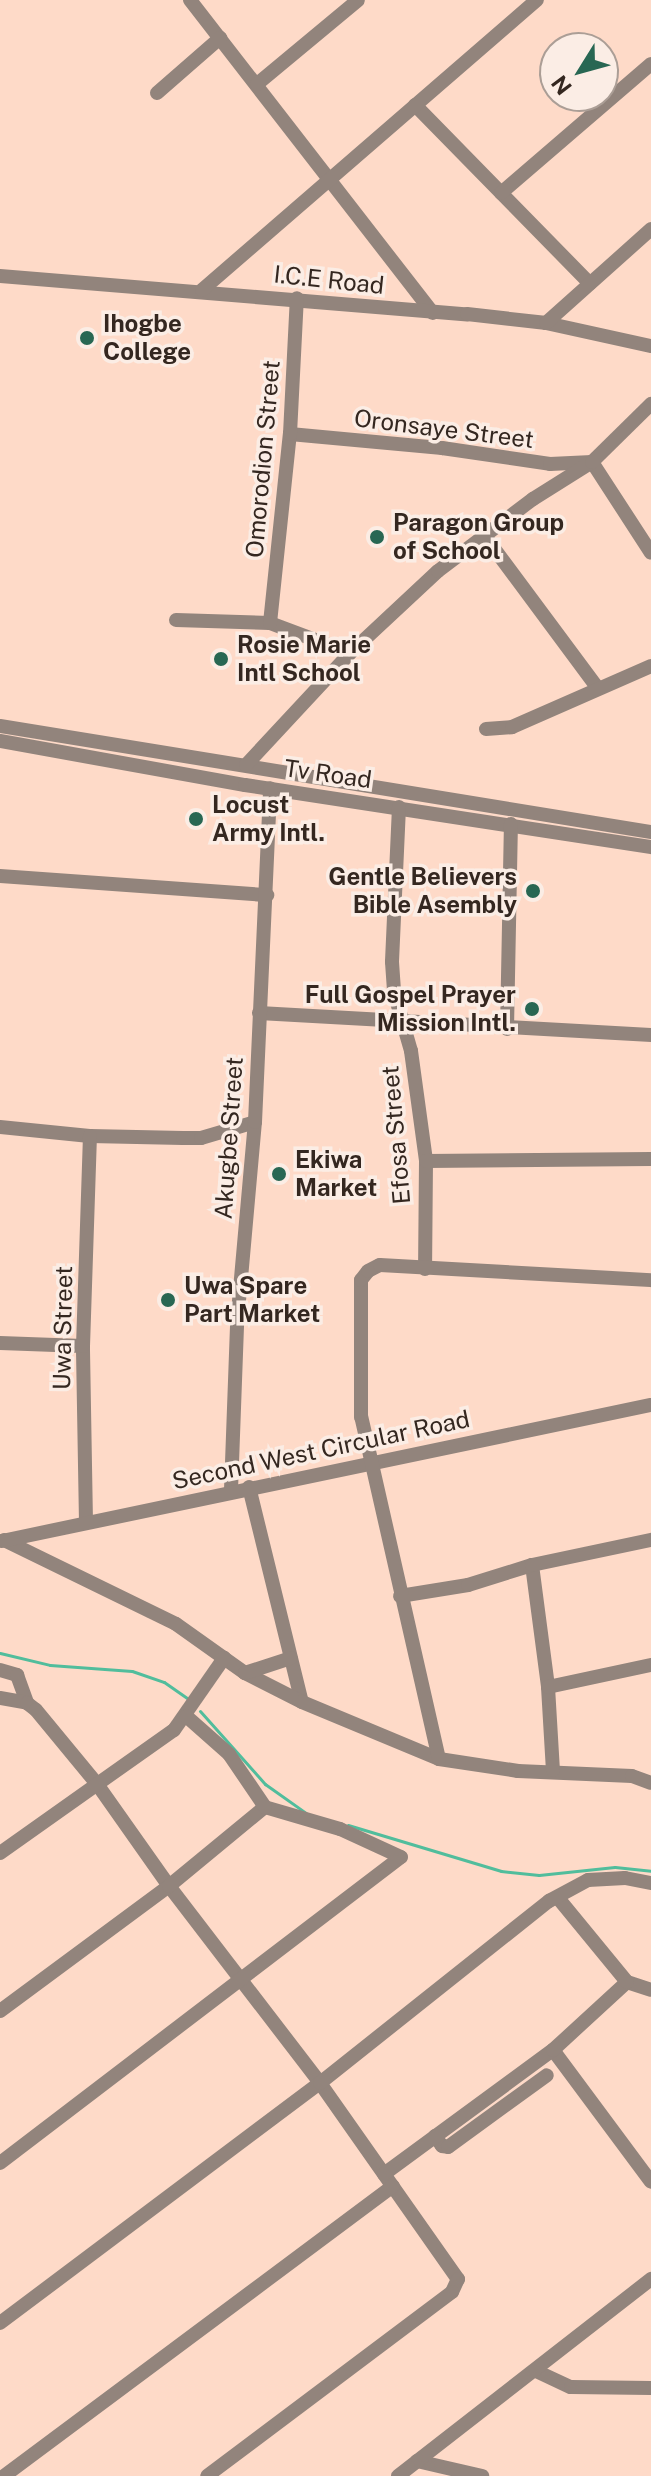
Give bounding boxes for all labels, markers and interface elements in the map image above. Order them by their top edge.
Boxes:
north arrow [539,32,619,112]
text: N [546,71,577,100]
street label: I.C.E Road [272,260,386,300]
place label: Ihogbe College [103,310,191,366]
marker: Ihogbe College [78,329,96,347]
street label: Omorodion Street [240,359,286,559]
street label: Oronsaye Street [352,404,536,454]
place label: Paragon Group of School [393,509,564,565]
marker: Paragon Group of School [368,528,386,546]
place label: Rosie Marie Intl School [237,631,371,687]
marker: Rosie Marie Intl School [212,650,230,668]
street label: Tv Road [282,754,374,794]
place label: Locust Army Intl. [212,791,325,847]
marker: Locust Army Intl. [187,810,205,828]
place label: Gentle Believers Bible Asembly [328,863,517,919]
marker: Gentle Believers Bible Asembly [524,882,542,900]
place label: Full Gospel Prayer Mission Intl. [305,981,516,1037]
marker: Full Gospel Prayer Mission Intl. [523,1000,541,1018]
street label: Akugbe Street [209,1056,249,1220]
street label: Efosa Street [376,1065,416,1205]
place label: Ekiwa Market [295,1146,377,1202]
marker: Ekiwa Market [270,1165,288,1183]
street label: Uwa Street [48,1266,78,1390]
place label: Uwa Spare Part Market [184,1272,320,1328]
marker: Uwa Spare Part Market [159,1291,177,1309]
street label: Second West Circular Road [169,1404,473,1496]

